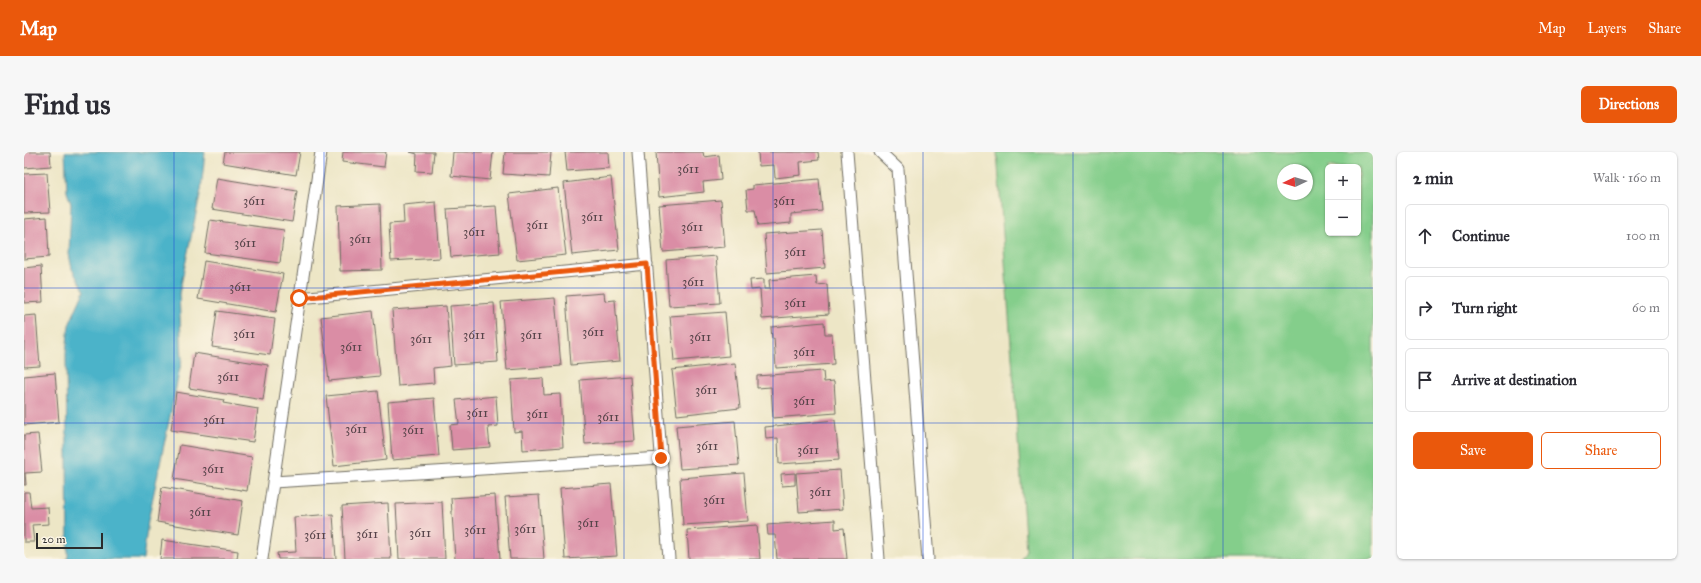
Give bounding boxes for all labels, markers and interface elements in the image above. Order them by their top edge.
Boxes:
text: Map [20,17,57,40]
text: Map [1538,20,1566,37]
text: Layers [1588,20,1626,37]
text: Share [1648,20,1681,37]
button: Directions [1581,86,1677,123]
text: Find us [24,87,110,122]
house number: 3611 [677,161,699,177]
north arrow [1277,164,1313,200]
map controls [1325,164,1361,236]
button: + [1325,164,1361,200]
text: 2 min [1413,168,1453,189]
text: Walk · 160 m [1593,170,1661,186]
house number: 3611 [243,193,265,209]
house number: 3611 [773,193,795,209]
button: − [1325,200,1361,236]
house number: 3611 [581,209,603,225]
house number: 3611 [526,217,548,233]
house number: 3611 [681,219,703,235]
house number: 3611 [463,224,485,240]
icon: ahead [1414,225,1436,247]
text: Continue [1452,227,1510,245]
text: 100 m [1626,228,1660,244]
house number: 3611 [349,231,371,247]
house number: 3611 [234,235,256,251]
house number: 3611 [784,244,806,260]
house number: 3611 [682,274,704,290]
house number: 3611 [229,279,251,295]
route start [290,289,308,307]
house number: 3611 [784,295,806,311]
icon: right [1414,297,1436,319]
text: Turn right [1452,299,1517,317]
text: 60 m [1632,300,1660,316]
house number: 3611 [582,324,604,340]
house number: 3611 [233,326,255,342]
house number: 3611 [463,327,485,343]
house number: 3611 [520,327,542,343]
house number: 3611 [689,329,711,345]
house number: 3611 [410,331,432,347]
house number: 3611 [340,339,362,355]
house number: 3611 [793,344,815,360]
house number: 3611 [217,369,239,385]
icon: arrive [1414,369,1436,391]
text: Arrive at destination [1452,371,1577,389]
house number: 3611 [695,382,717,398]
house number: 3611 [793,393,815,409]
house number: 3611 [466,405,488,421]
house number: 3611 [526,406,548,422]
house number: 3611 [597,409,619,425]
house number: 3611 [203,412,225,428]
house number: 3611 [345,421,367,437]
house number: 3611 [402,422,424,438]
button: Save [1413,432,1533,469]
button: Share [1541,432,1661,469]
house number: 3611 [696,438,718,454]
house number: 3611 [797,442,819,458]
route end [652,449,670,467]
house number: 3611 [202,461,224,477]
house number: 3611 [809,484,831,500]
house number: 3611 [703,492,725,508]
house number: 3611 [189,504,211,520]
house number: 3611 [577,515,599,531]
house number: 3611 [514,521,536,537]
house number: 3611 [464,522,486,538]
house number: 3611 [409,525,431,541]
house number: 3611 [356,526,378,542]
house number: 3611 [304,527,326,543]
scale bar [36,531,103,550]
text: 20 m [42,533,65,546]

